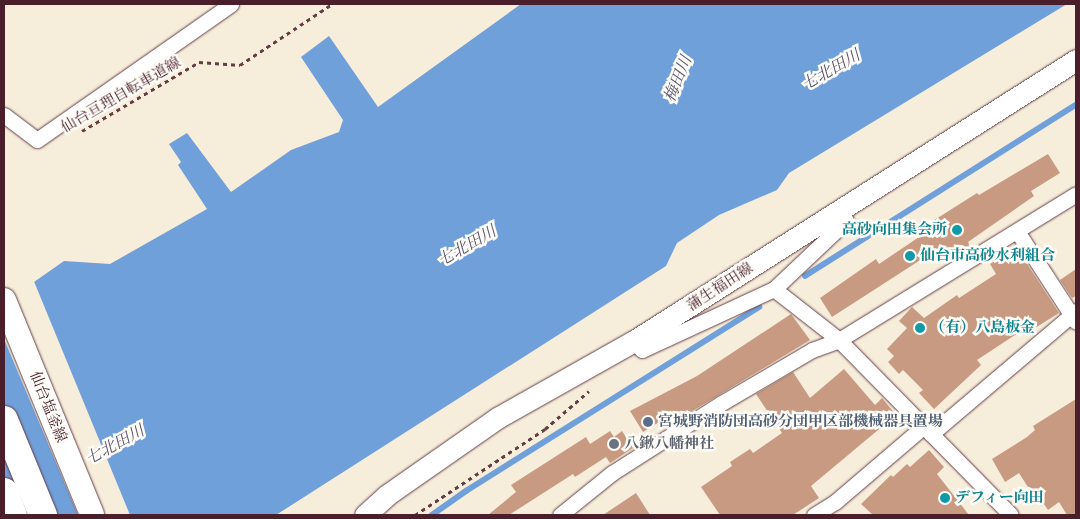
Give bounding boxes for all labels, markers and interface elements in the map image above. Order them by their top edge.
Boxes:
water label: 七北田川 [798,46,864,94]
street label: 仙台亘理自転車道線 [58,53,184,137]
water label: 梅田川 [660,53,696,105]
place label: 高砂向田集会所 [842,221,947,239]
water label: 七北田川 [434,222,500,270]
marker: 高砂向田集会所 [951,224,963,236]
place label: 仙台市高砂水利組合 [920,247,1055,265]
marker: 仙台市高砂水利組合 [904,250,916,262]
street label: 蒲生福田線 [684,259,756,315]
place label: （有）八島板金 [930,319,1035,337]
marker: （有）八島板金 [914,322,926,334]
street label: 仙台塩釜線 [26,369,70,445]
place label: 宮城野消防団高砂分団甲区部機械器具置場 [658,413,943,431]
marker: 宮城野消防団高砂分団甲区部機械器具置場 [642,416,654,428]
water label: 七北田川 [82,421,148,469]
place label: 八鍬八幡神社 [624,435,714,453]
marker: 八鍬八幡神社 [608,438,620,450]
place label: デフィー向田 [955,489,1045,507]
marker: デフィー向田 [939,492,951,504]

